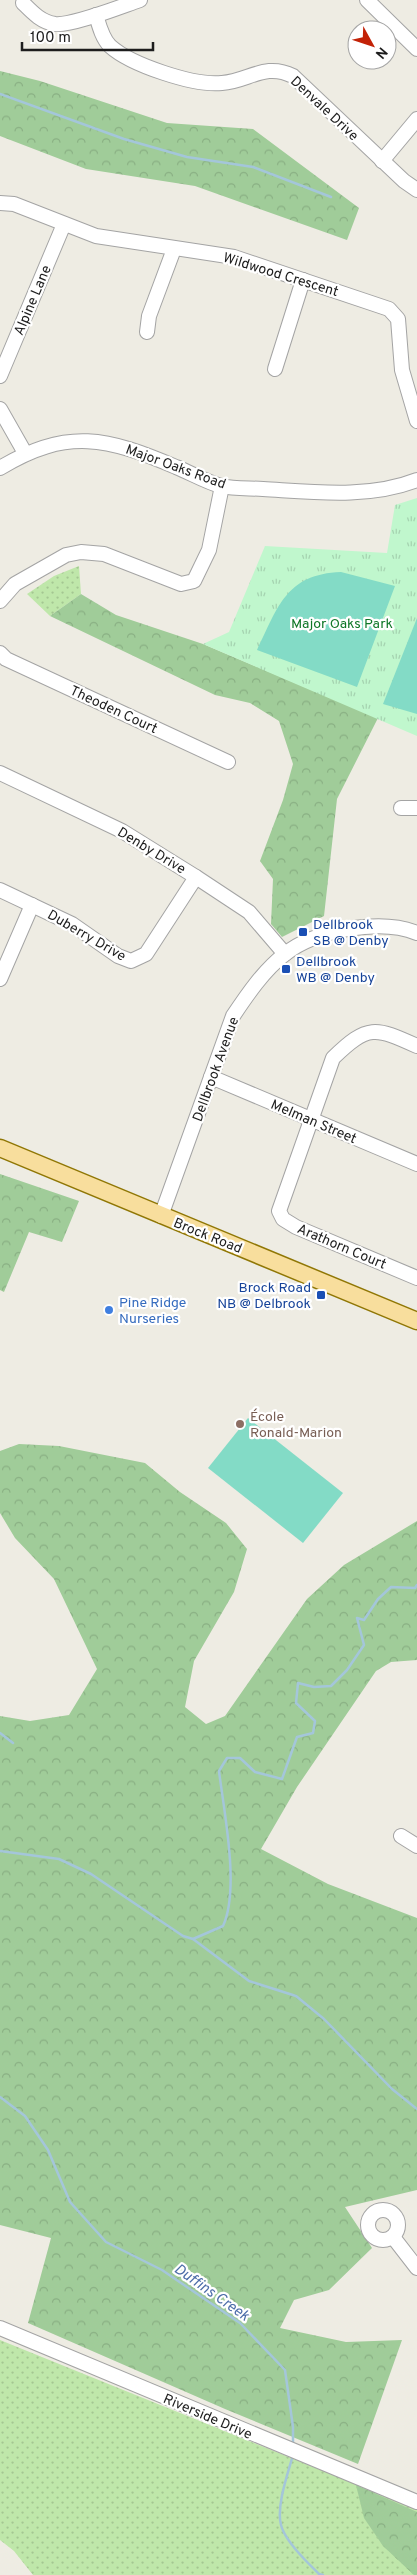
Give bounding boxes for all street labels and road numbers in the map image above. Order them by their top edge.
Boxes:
street label: Denvale Drive [286,73,362,145]
street label: Wildwood Crescent [221,250,340,301]
street label: Alpine Lane [11,263,56,338]
street label: Major Oaks Road [123,441,228,493]
street label: Theoden Court [67,683,160,738]
street label: Denby Drive [114,824,188,878]
street label: Duberry Drive [44,907,129,966]
street label: Dellbrook Avenue [190,1015,243,1124]
street label: Melman Street [268,1097,359,1148]
street label: Brock Road [171,1215,244,1258]
street label: Arathorn Court [294,1221,389,1274]
street label: Riverside Drive [160,2391,254,2444]

